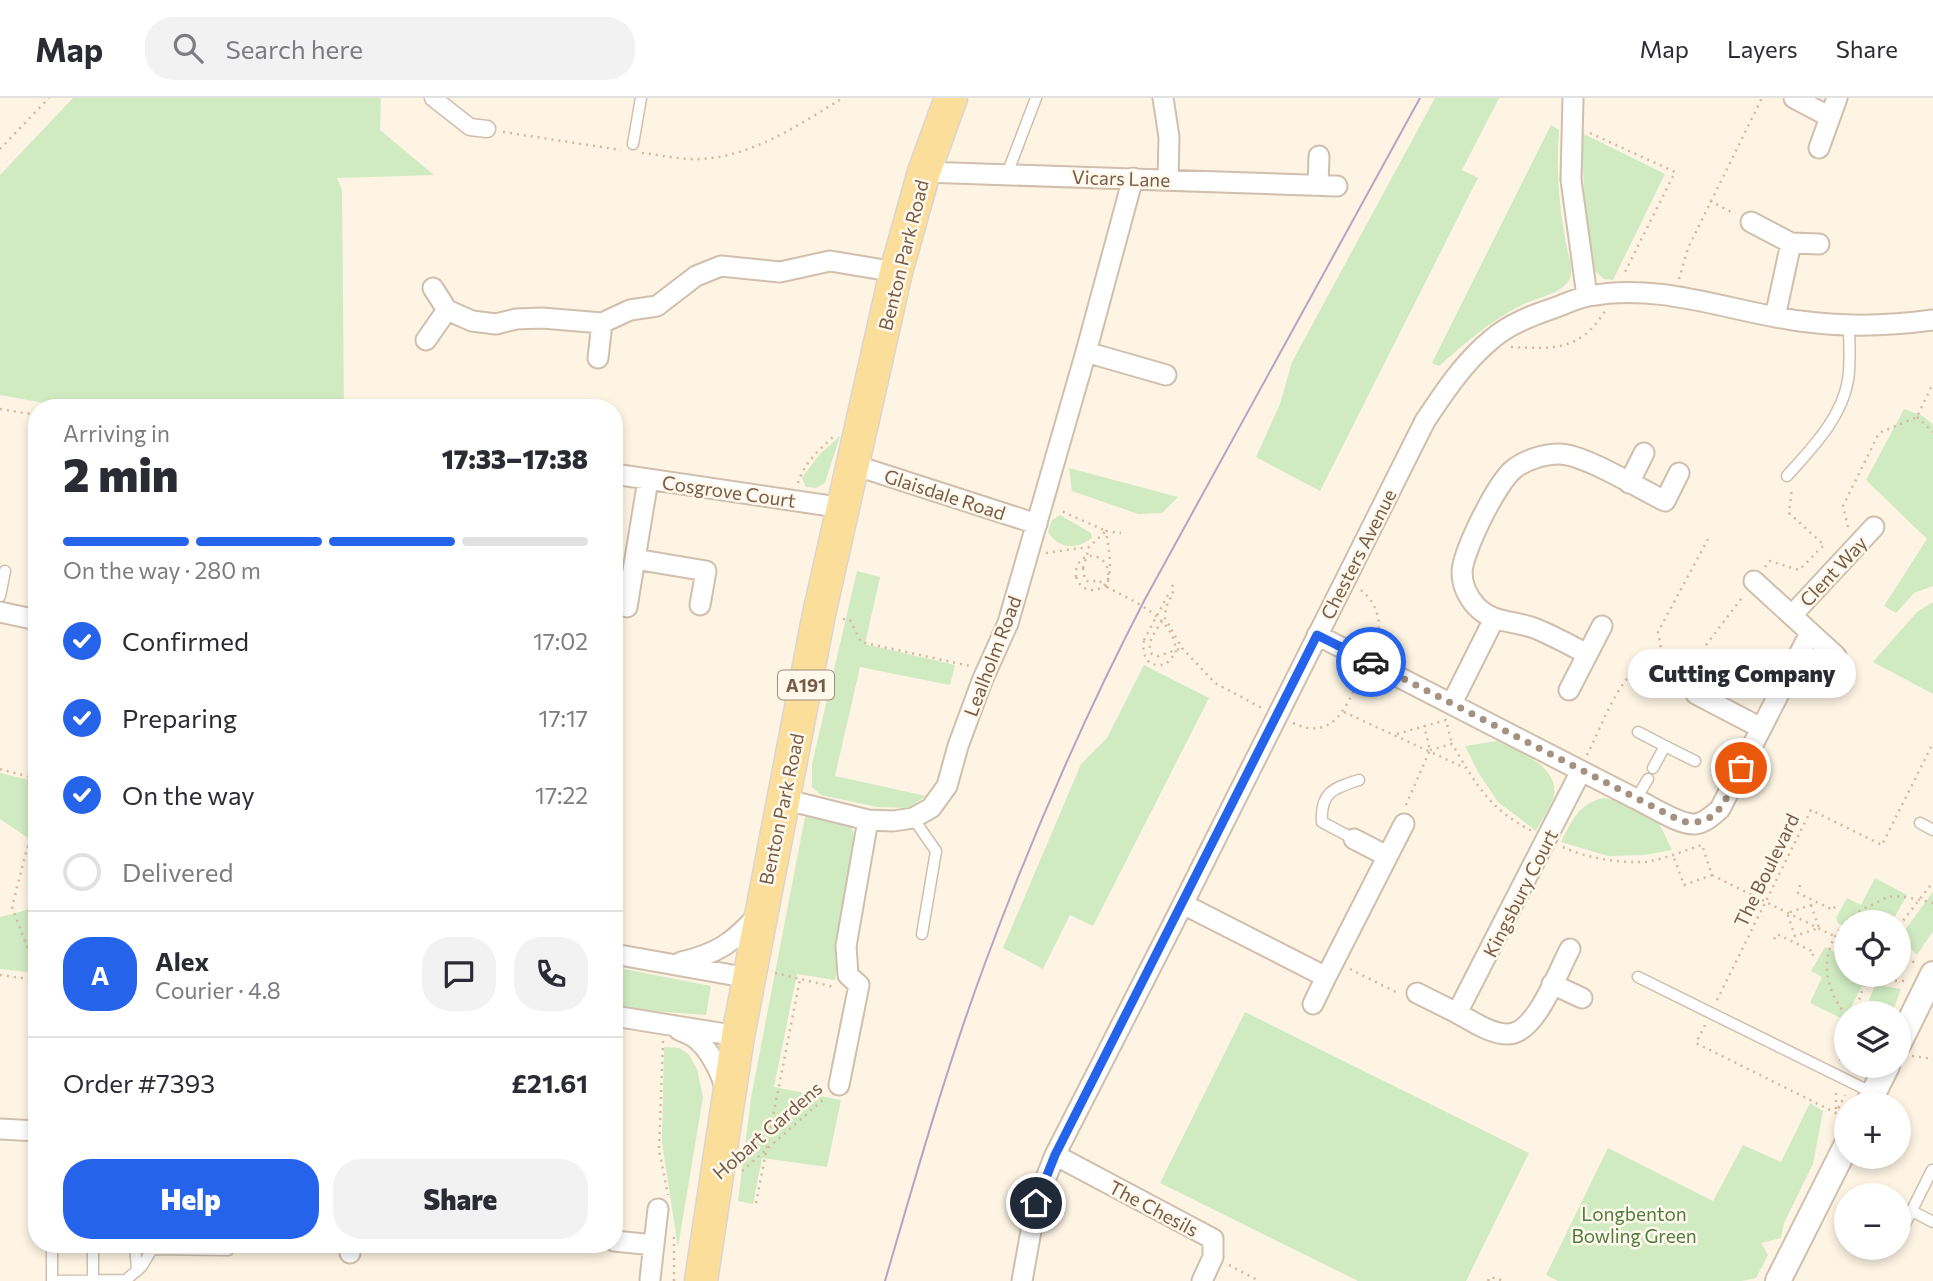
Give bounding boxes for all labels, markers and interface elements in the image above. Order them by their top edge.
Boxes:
search box [145,17,635,80]
text: Map [35,28,103,69]
icon: search [169,29,207,67]
text: Search here [225,33,363,64]
text: Map [1640,34,1689,63]
text: Layers [1727,34,1798,63]
text: Share [1836,34,1898,63]
street label: Vicars Lane [1071,165,1171,191]
street label: Benton Park Road [873,177,933,333]
text: Arriving in [63,419,170,447]
text: 17:33–17:38 [442,443,588,474]
text: 2 min [63,445,179,501]
street label: Glaisdale Road [882,464,1008,524]
street label: Cosgrove Court [661,470,798,512]
street label: Chesters Avenue [1315,485,1401,623]
street label: Clent Way [1795,531,1872,611]
text: On the way · 280 m [63,556,261,584]
street label: Lealholm Road [958,592,1026,720]
icon: check [63,622,101,660]
text: Confirmed [122,625,249,656]
text: 17:02 [533,627,588,655]
courier [1336,627,1406,697]
icon: car [1352,643,1390,681]
callout: Cutting Company [1627,649,1855,698]
text: Cutting Company [1648,659,1836,687]
road number: A191 [778,670,834,700]
icon: check [63,699,101,737]
text: Preparing [122,702,237,733]
text: 17:17 [539,704,588,732]
street label: Benton Park Road [754,731,808,887]
pin [1711,738,1771,798]
icon: bag [1722,749,1760,787]
icon: check [63,776,101,814]
text: On the way [122,779,255,810]
text: 17:22 [535,781,588,809]
street label: The Boulevard [1729,810,1803,930]
street label: Kingsbury Court [1478,825,1562,961]
text: Delivered [122,856,233,887]
map controls [1834,910,1911,1260]
button: locate [1834,910,1911,987]
button: chat [422,937,496,1011]
button: phone [514,937,588,1011]
text: Alex [155,945,209,976]
text: A [91,959,109,990]
text: Courier · 4.8 [155,976,281,1004]
button: layers [1834,1001,1911,1078]
text: Order #7393 [63,1067,215,1098]
text: £21.61 [511,1067,588,1098]
street label: Hobart Gardens [708,1076,826,1184]
button: + [1834,1092,1911,1169]
button: Help [63,1159,319,1239]
button: Share [333,1159,588,1239]
pin [1006,1173,1066,1233]
street label: The Chesils [1105,1175,1203,1241]
button: − [1834,1183,1911,1260]
icon: home [1017,1184,1055,1222]
park label: Longbenton Bowling Green [1571,1202,1697,1247]

